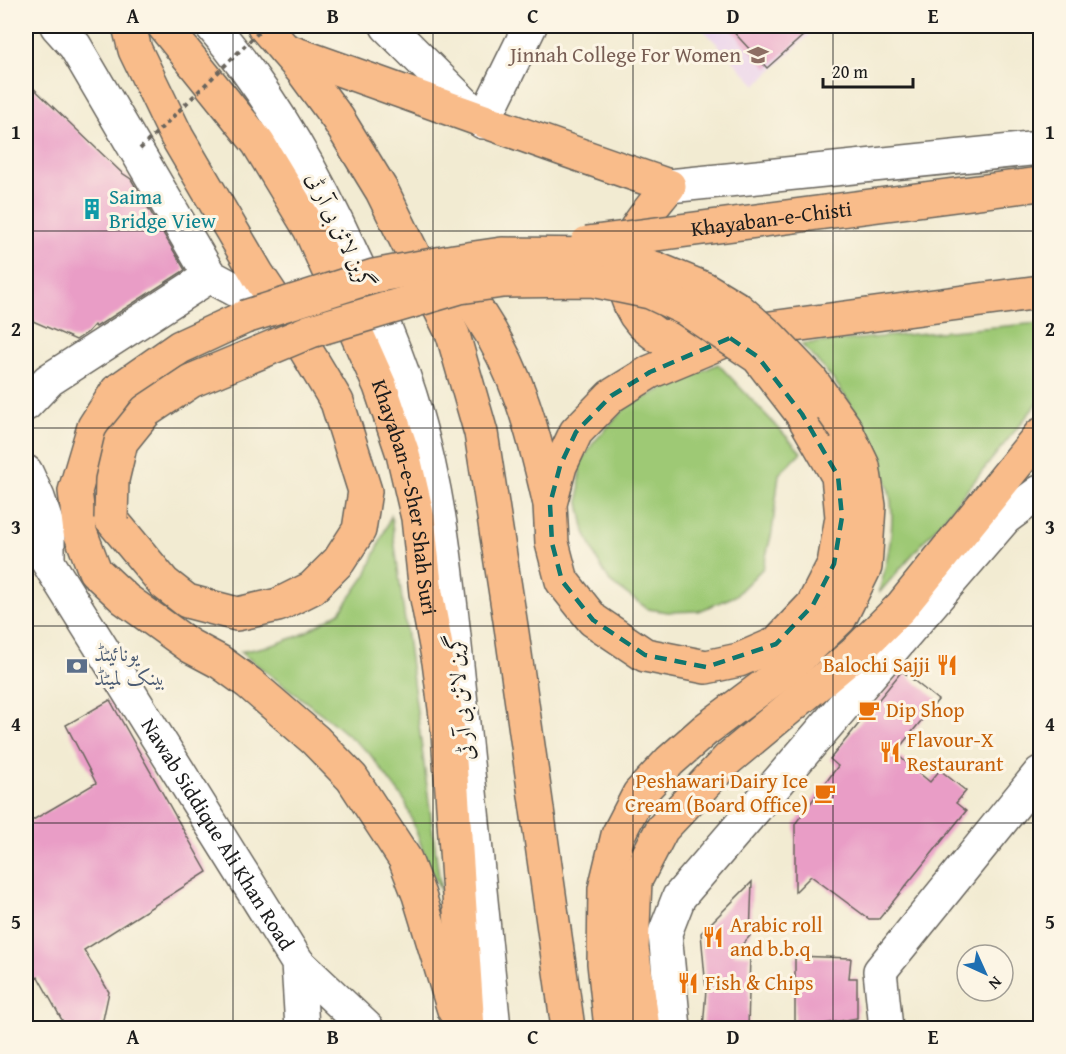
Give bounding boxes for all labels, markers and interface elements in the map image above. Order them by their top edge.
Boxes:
text: A [127,1,140,30]
text: B [327,1,339,30]
text: C [527,1,539,30]
text: D [726,1,740,30]
text: E [928,1,939,30]
place label: Jinnah College For Women [507,39,741,70]
school or university icon: Jinnah College For Women [746,43,770,67]
scale bar [823,51,913,89]
text: 20 m [832,58,868,85]
text: 1 [11,117,21,146]
text: 1 [1045,117,1055,146]
street label: گرین لائن بی آر ٹی [299,167,382,295]
place label: Saima Bridge View [109,181,216,236]
street label: Khayaban-e-Chisti [689,193,854,244]
building icon: Saima Bridge View [80,197,104,221]
text: 2 [11,314,21,343]
text: 2 [1045,314,1055,343]
street label: Khayaban-e-Sher Shah Suri [364,375,446,618]
text: 3 [11,512,21,541]
text: 3 [1045,512,1055,541]
street label: گرین لائن بی آر ٹی [437,632,482,762]
place label: یونائیٹڈ بینک لمیٹڈ [94,638,165,693]
place label: Balochi Sajji [823,649,930,680]
restaurant icon: Balochi Sajji [935,653,959,677]
bank icon: یونائیٹڈ بینک لمیٹڈ [65,654,89,678]
place label: Dip Shop [886,694,965,725]
cafe icon: Dip Shop [857,698,881,722]
text: 4 [11,709,21,738]
text: 4 [1045,709,1055,738]
street label: Nawab Siddique Ali Khan Road [134,712,303,957]
place label: Flavour-X Restaurant [907,724,1004,779]
restaurant icon: Flavour-X Restaurant [878,740,902,764]
place label: Peshawari Dairy Ice Cream (Board Office) [625,765,808,820]
cafe icon: Peshawari Dairy Ice Cream (Board Office) [813,781,837,805]
text: 5 [11,907,21,936]
text: 5 [1045,907,1055,936]
place label: Arabic roll and b.b.q [730,909,823,964]
restaurant icon: Arabic roll and b.b.q [701,925,725,949]
north arrow [955,943,1015,1003]
place label: Fish & Chips [705,967,813,998]
restaurant icon: Fish & Chips [676,971,700,995]
text: N [983,971,1008,996]
text: A [127,1022,140,1051]
text: B [327,1022,339,1051]
text: C [527,1022,539,1051]
text: D [726,1022,740,1051]
text: E [928,1022,939,1051]

